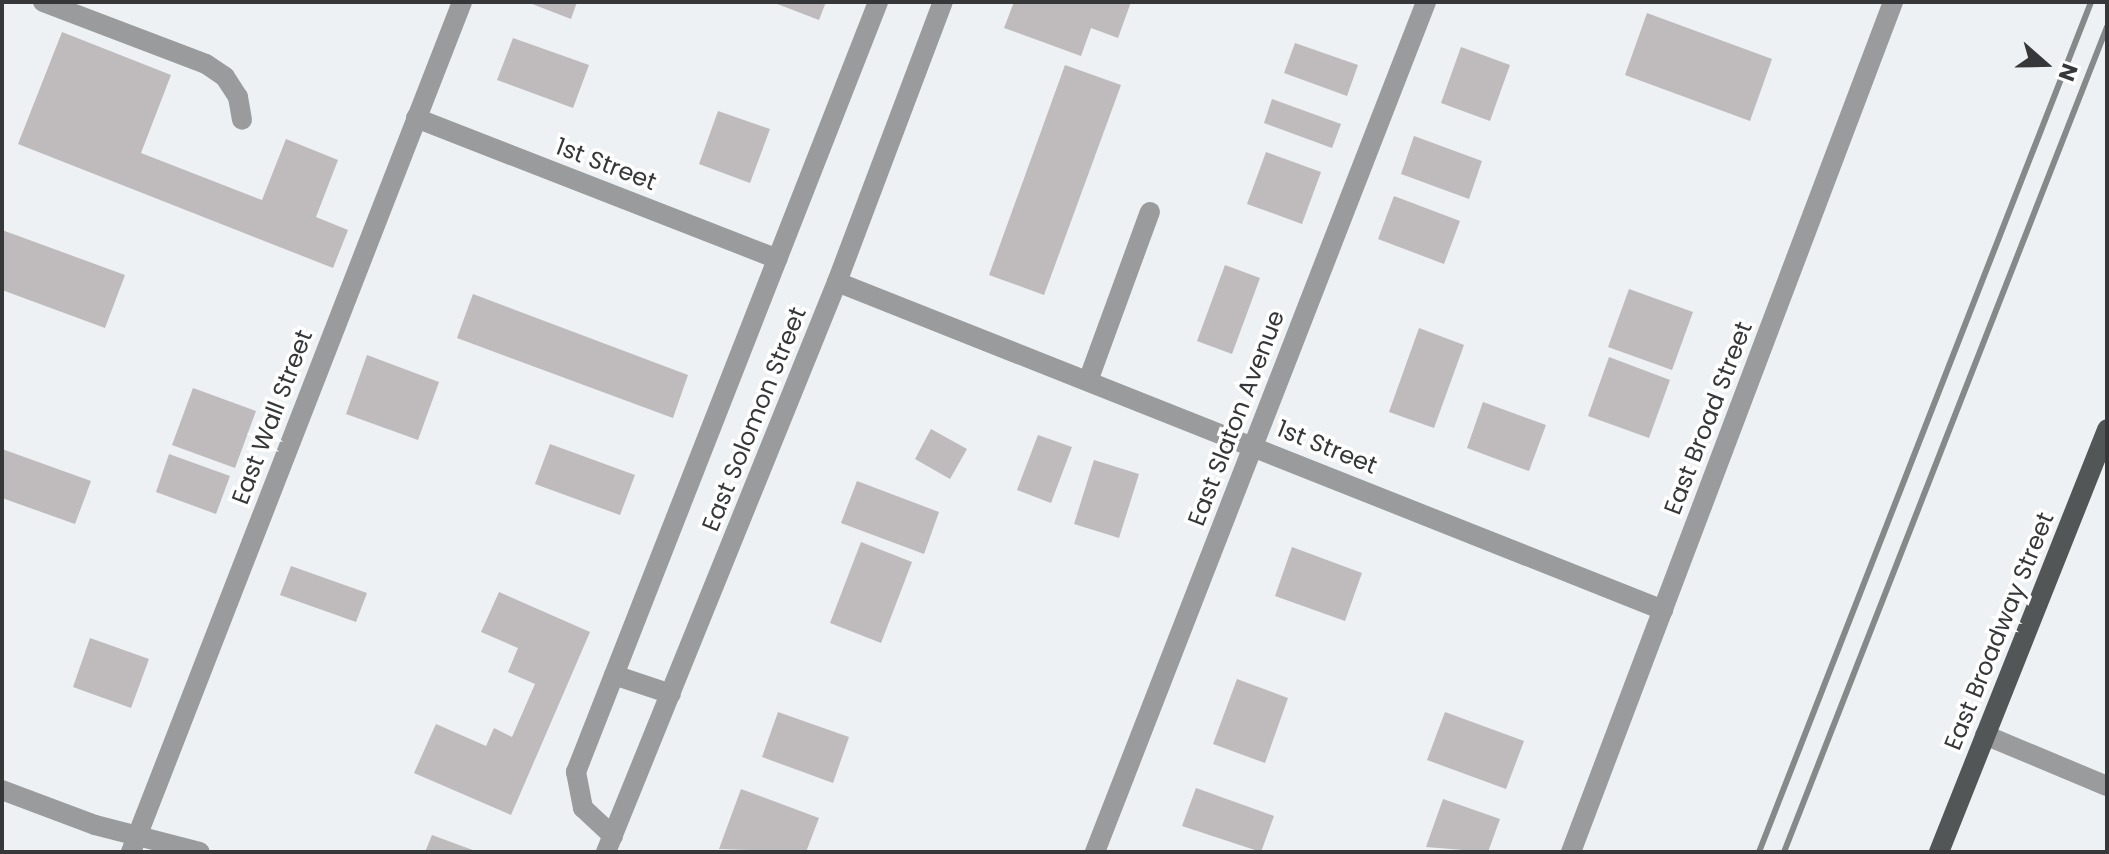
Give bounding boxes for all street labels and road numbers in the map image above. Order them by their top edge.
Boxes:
street label: 1st Street [552,132,660,196]
street label: East Solomon Street [696,303,812,535]
street label: East Slaton Avenue [1182,306,1290,530]
street label: East Broad Street [1658,317,1758,519]
street label: East Wall Street [226,326,318,508]
street label: 1st Street [1273,414,1381,480]
street label: East Broadway Street [1938,508,2060,754]

